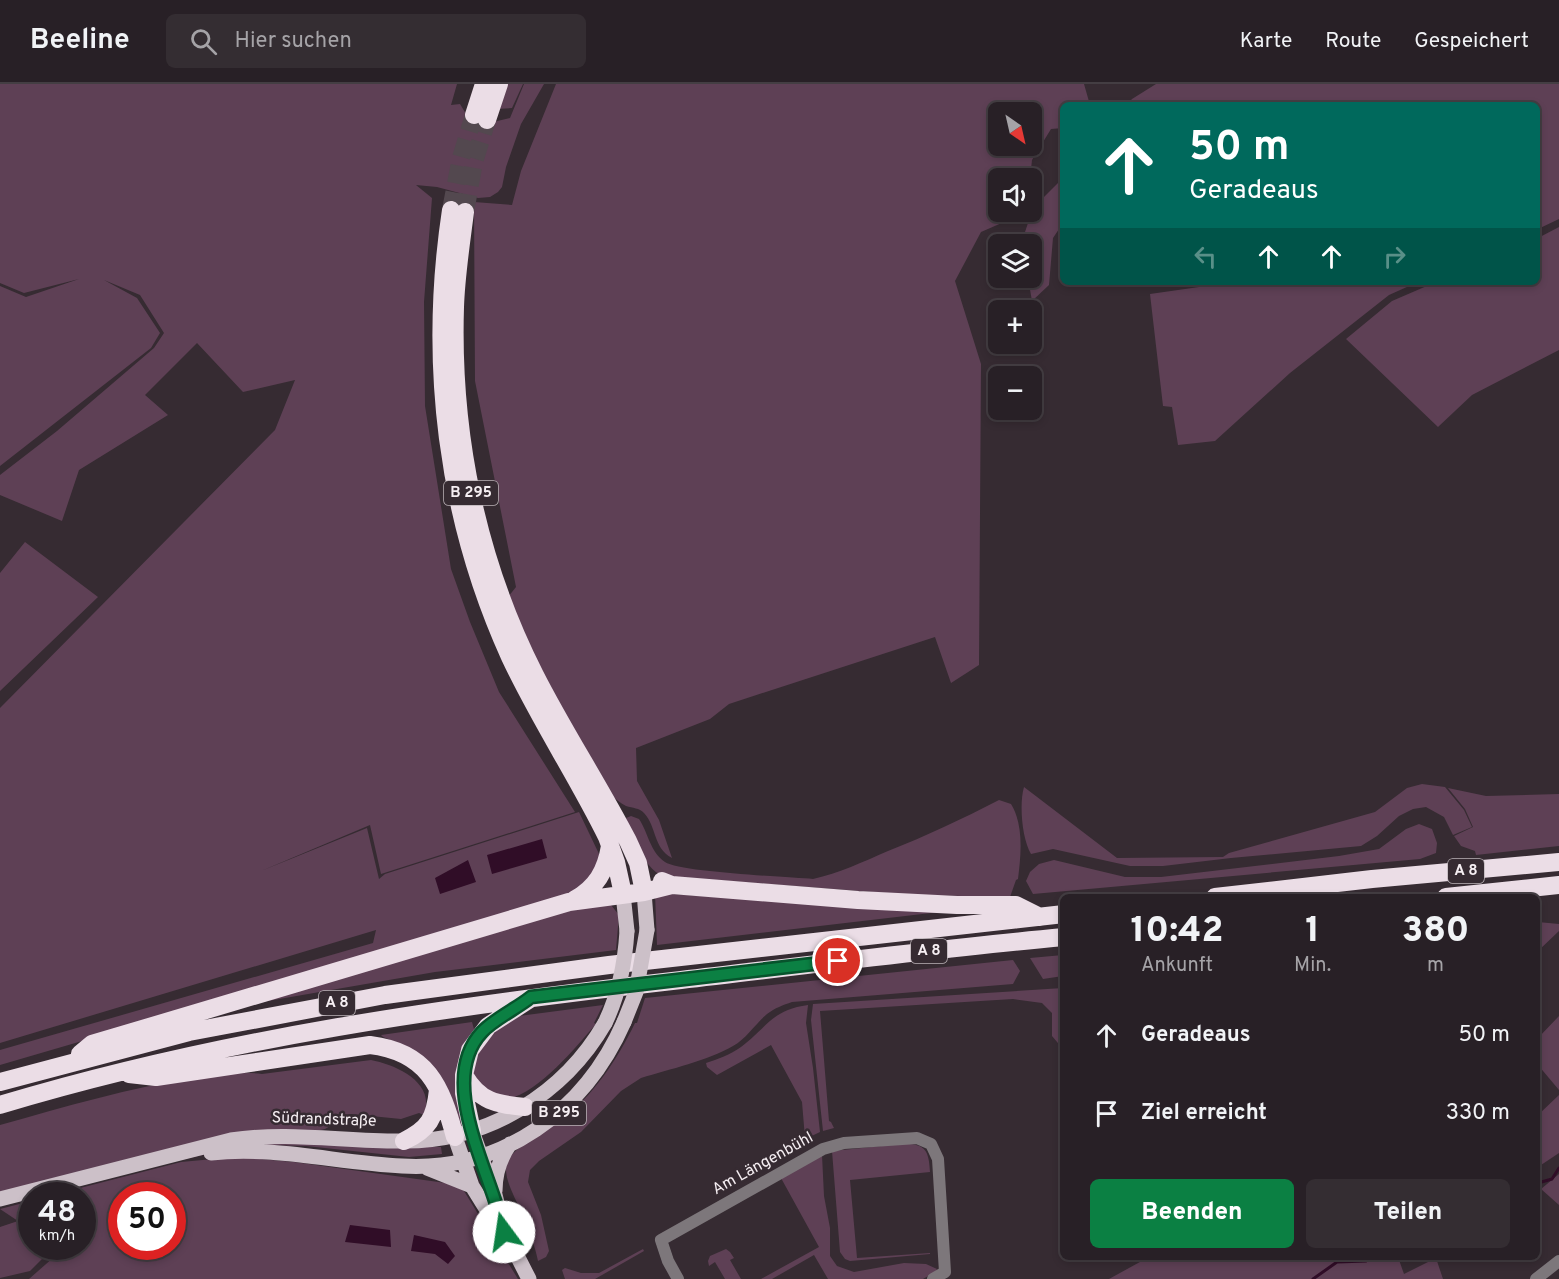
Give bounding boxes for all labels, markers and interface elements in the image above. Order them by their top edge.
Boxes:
search box [166,14,586,68]
text: Beeline [30,23,130,59]
icon: search [187,25,220,58]
text: Hier suchen [235,28,352,55]
text: Karte [1240,28,1292,55]
text: Route [1325,28,1381,55]
text: Gespeichert [1414,28,1529,55]
north arrow [988,102,1042,156]
map controls [988,102,1042,420]
text: 50 m [1189,122,1290,175]
icon: ahead [1090,126,1168,204]
button: sound [988,168,1042,222]
text: Geradeaus [1189,174,1319,208]
button: layers [988,234,1042,288]
icon: left [1189,240,1222,273]
icon: ahead [1252,240,1285,273]
icon: ahead [1315,240,1348,273]
icon: right [1378,240,1411,273]
button: + [988,300,1042,354]
button: − [988,366,1042,420]
road number: B 295 [444,481,498,505]
road number: A 8 [1448,859,1484,883]
text: 10:42 [1131,909,1224,955]
text: 1 [1305,909,1320,955]
text: 380 [1402,909,1469,955]
pin [812,935,863,986]
road number: A 8 [911,939,947,963]
icon: arrive [821,944,854,977]
text: Ankunft [1141,953,1213,979]
text: Min. [1294,953,1331,979]
text: m [1427,953,1444,979]
road number: A 8 [319,991,355,1015]
icon: ahead [1090,1019,1123,1052]
text: Geradeaus [1141,1022,1251,1049]
text: 50 m [1458,1022,1510,1049]
icon: arrive [1090,1097,1123,1130]
text: Ziel erreicht [1141,1100,1267,1127]
text: 330 m [1446,1100,1510,1127]
road number: B 295 [532,1101,586,1125]
street label: Südrandstraße [271,1108,377,1132]
street label: Am Längenbühl [709,1128,817,1200]
button: Beenden [1090,1179,1294,1248]
button: Teilen [1306,1179,1510,1248]
speed limit sign: 50 [108,1182,186,1260]
text: 48 [38,1195,76,1232]
position arrow [472,1200,536,1264]
text: km/h [39,1227,75,1246]

